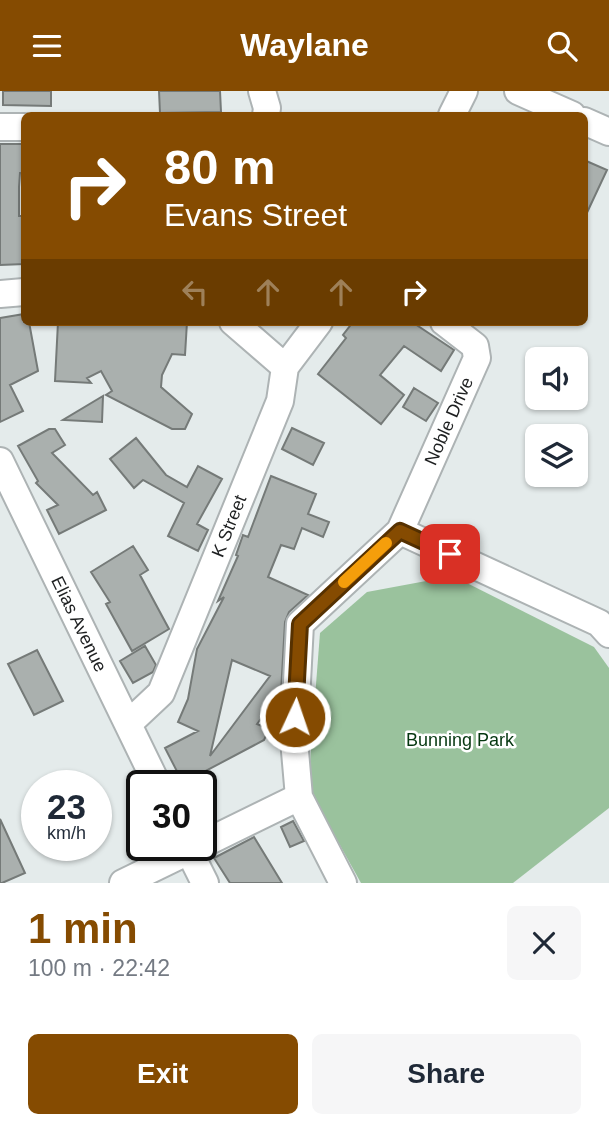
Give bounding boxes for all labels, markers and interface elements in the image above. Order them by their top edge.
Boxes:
icon: menu [28,27,66,65]
text: Waylane [240,27,369,63]
icon: search [543,27,581,65]
icon: right [49,140,140,231]
text: 80 m [164,140,276,194]
text: Evans Street [164,197,347,233]
icon: left [176,273,214,311]
icon: ahead [249,273,287,311]
icon: ahead [322,273,360,311]
icon: right [395,273,433,311]
map controls [525,347,588,487]
button: sound [525,347,588,410]
street label: Noble Drive [421,374,477,468]
button: layers [525,424,588,487]
street label: K Street [208,492,250,560]
pin [420,524,480,584]
icon: arrive [431,535,469,573]
street label: Elias Avenue [47,573,111,675]
position arrow [258,680,332,754]
park label: Bunning Park [406,730,515,750]
speed limit sign: 30 [126,770,217,861]
text: 23 [47,787,86,826]
text: km/h [47,823,86,843]
text: 1 min [28,905,138,952]
button: close [507,906,581,980]
text: 100 m · 22:42 [28,955,170,981]
button: Exit [28,1034,298,1114]
button: Share [312,1034,581,1114]

